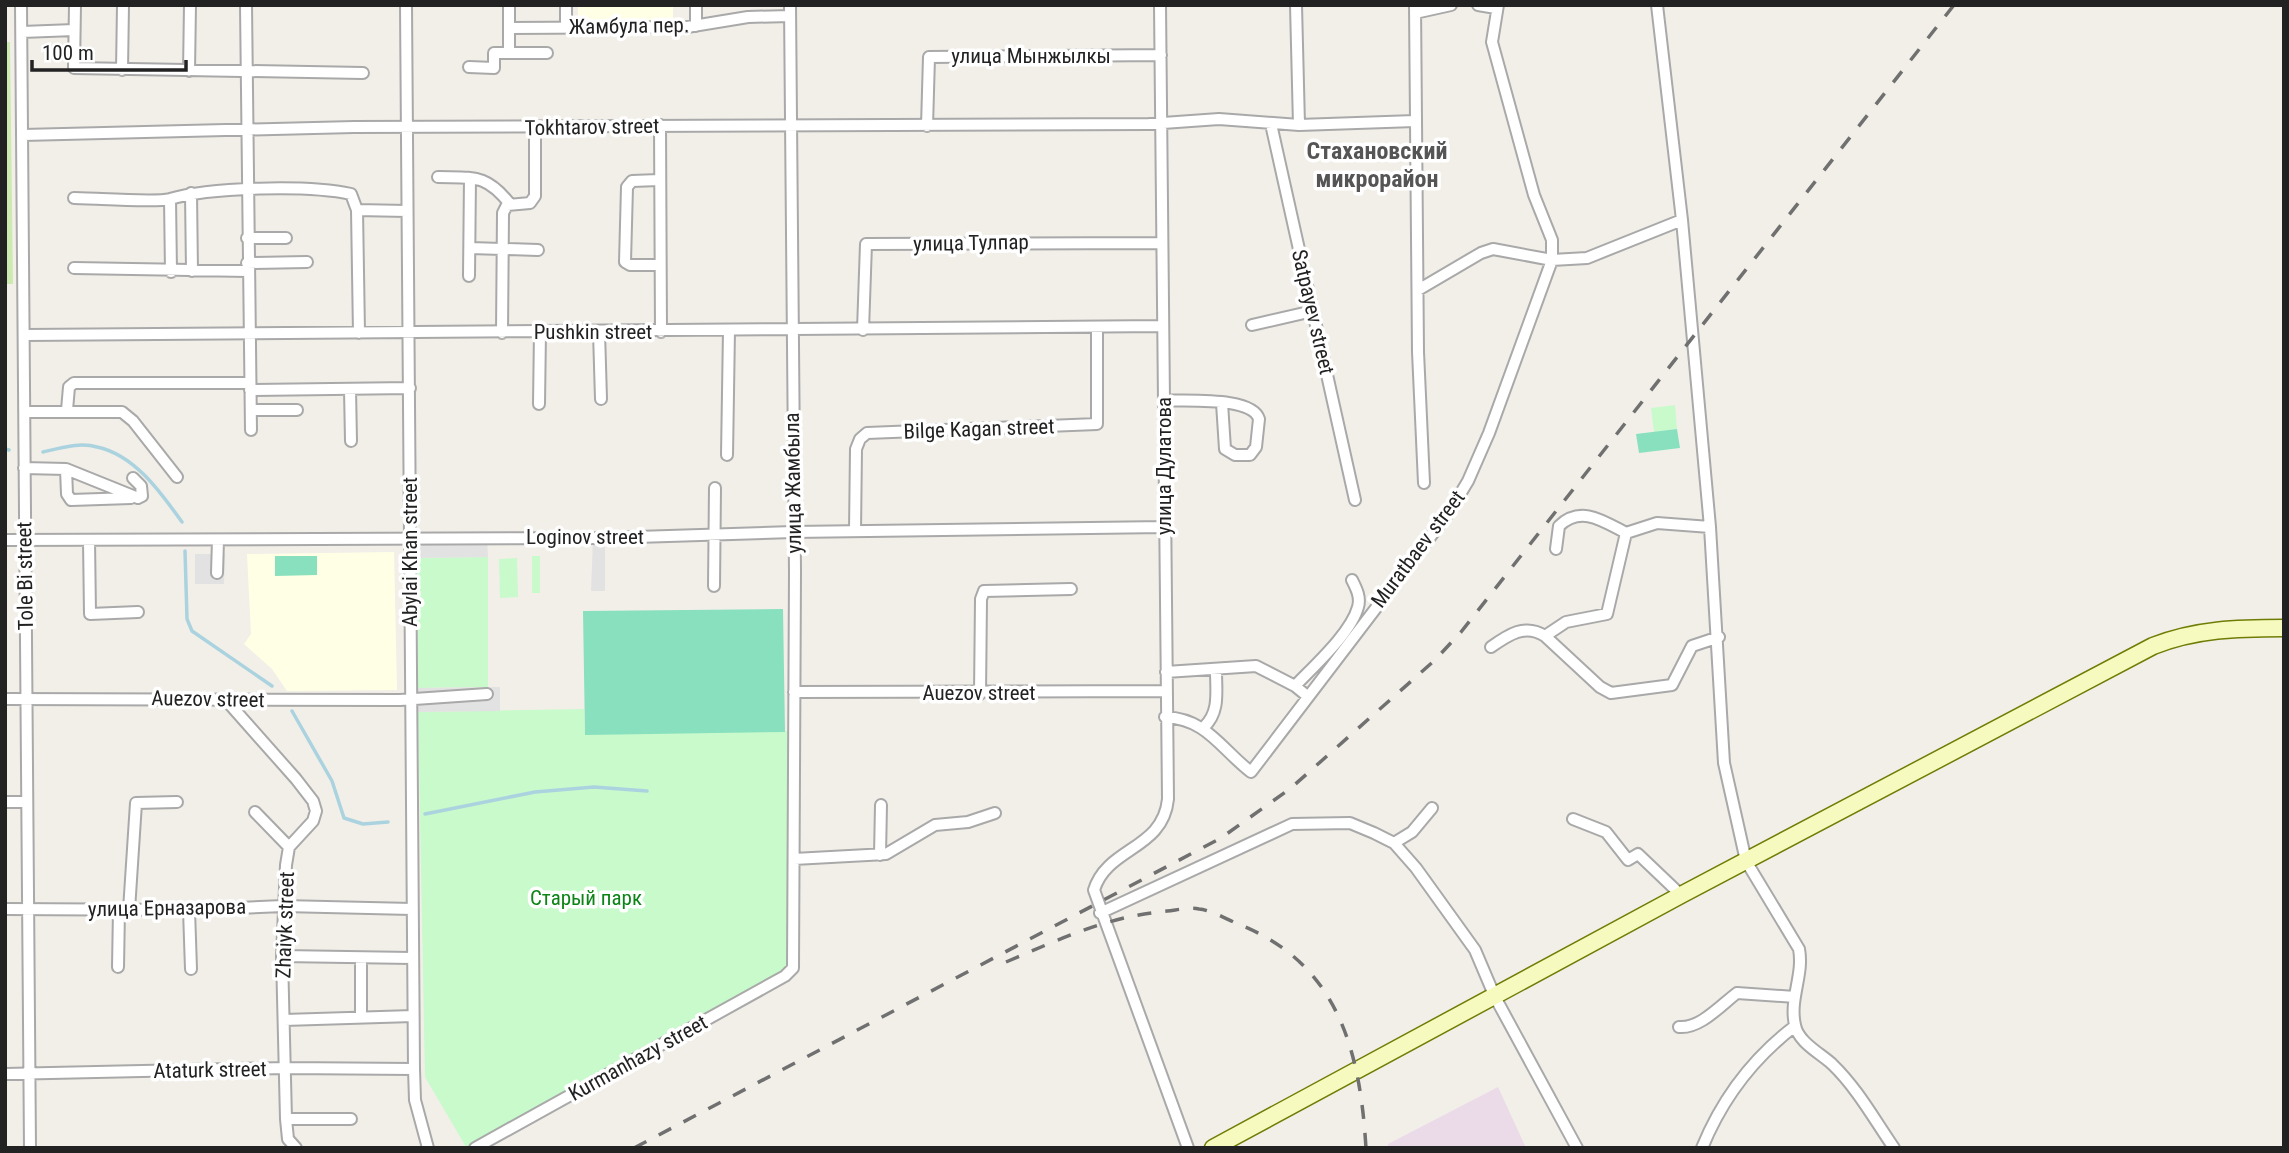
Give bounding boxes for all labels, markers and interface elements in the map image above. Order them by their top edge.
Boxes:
street label: Жамбула пер. [568,13,690,39]
scale bar [32,28,186,72]
text: 100 m [42,41,94,65]
street label: улица Мынжылкы [951,44,1111,68]
street label: Tokhtarov street [524,114,660,140]
district label: Стахановский микрорайон [1307,137,1447,193]
street label: улица Тулпар [913,230,1029,256]
street label: Satpayev street [1287,247,1339,377]
street label: Pushkin street [534,320,652,344]
street label: улица Дулатова [1152,397,1176,535]
street label: улица Жамбыла [780,412,806,554]
street label: Bilge Kagan street [903,414,1055,444]
street label: Abylai Khan street [398,477,422,627]
street label: Muratbaev street [1366,486,1470,612]
street label: Tole Bi street [12,521,38,631]
street label: Loginov street [526,525,644,549]
street label: Auezov street [922,681,1036,705]
street label: Auezov street [151,686,265,712]
street label: Zhaiyk street [271,871,299,979]
park label: Старый парк [530,886,642,910]
street label: улица Ерназарова [88,895,246,921]
street label: Kurmanhazy street [565,1010,711,1106]
street label: Ataturk street [153,1057,267,1083]

